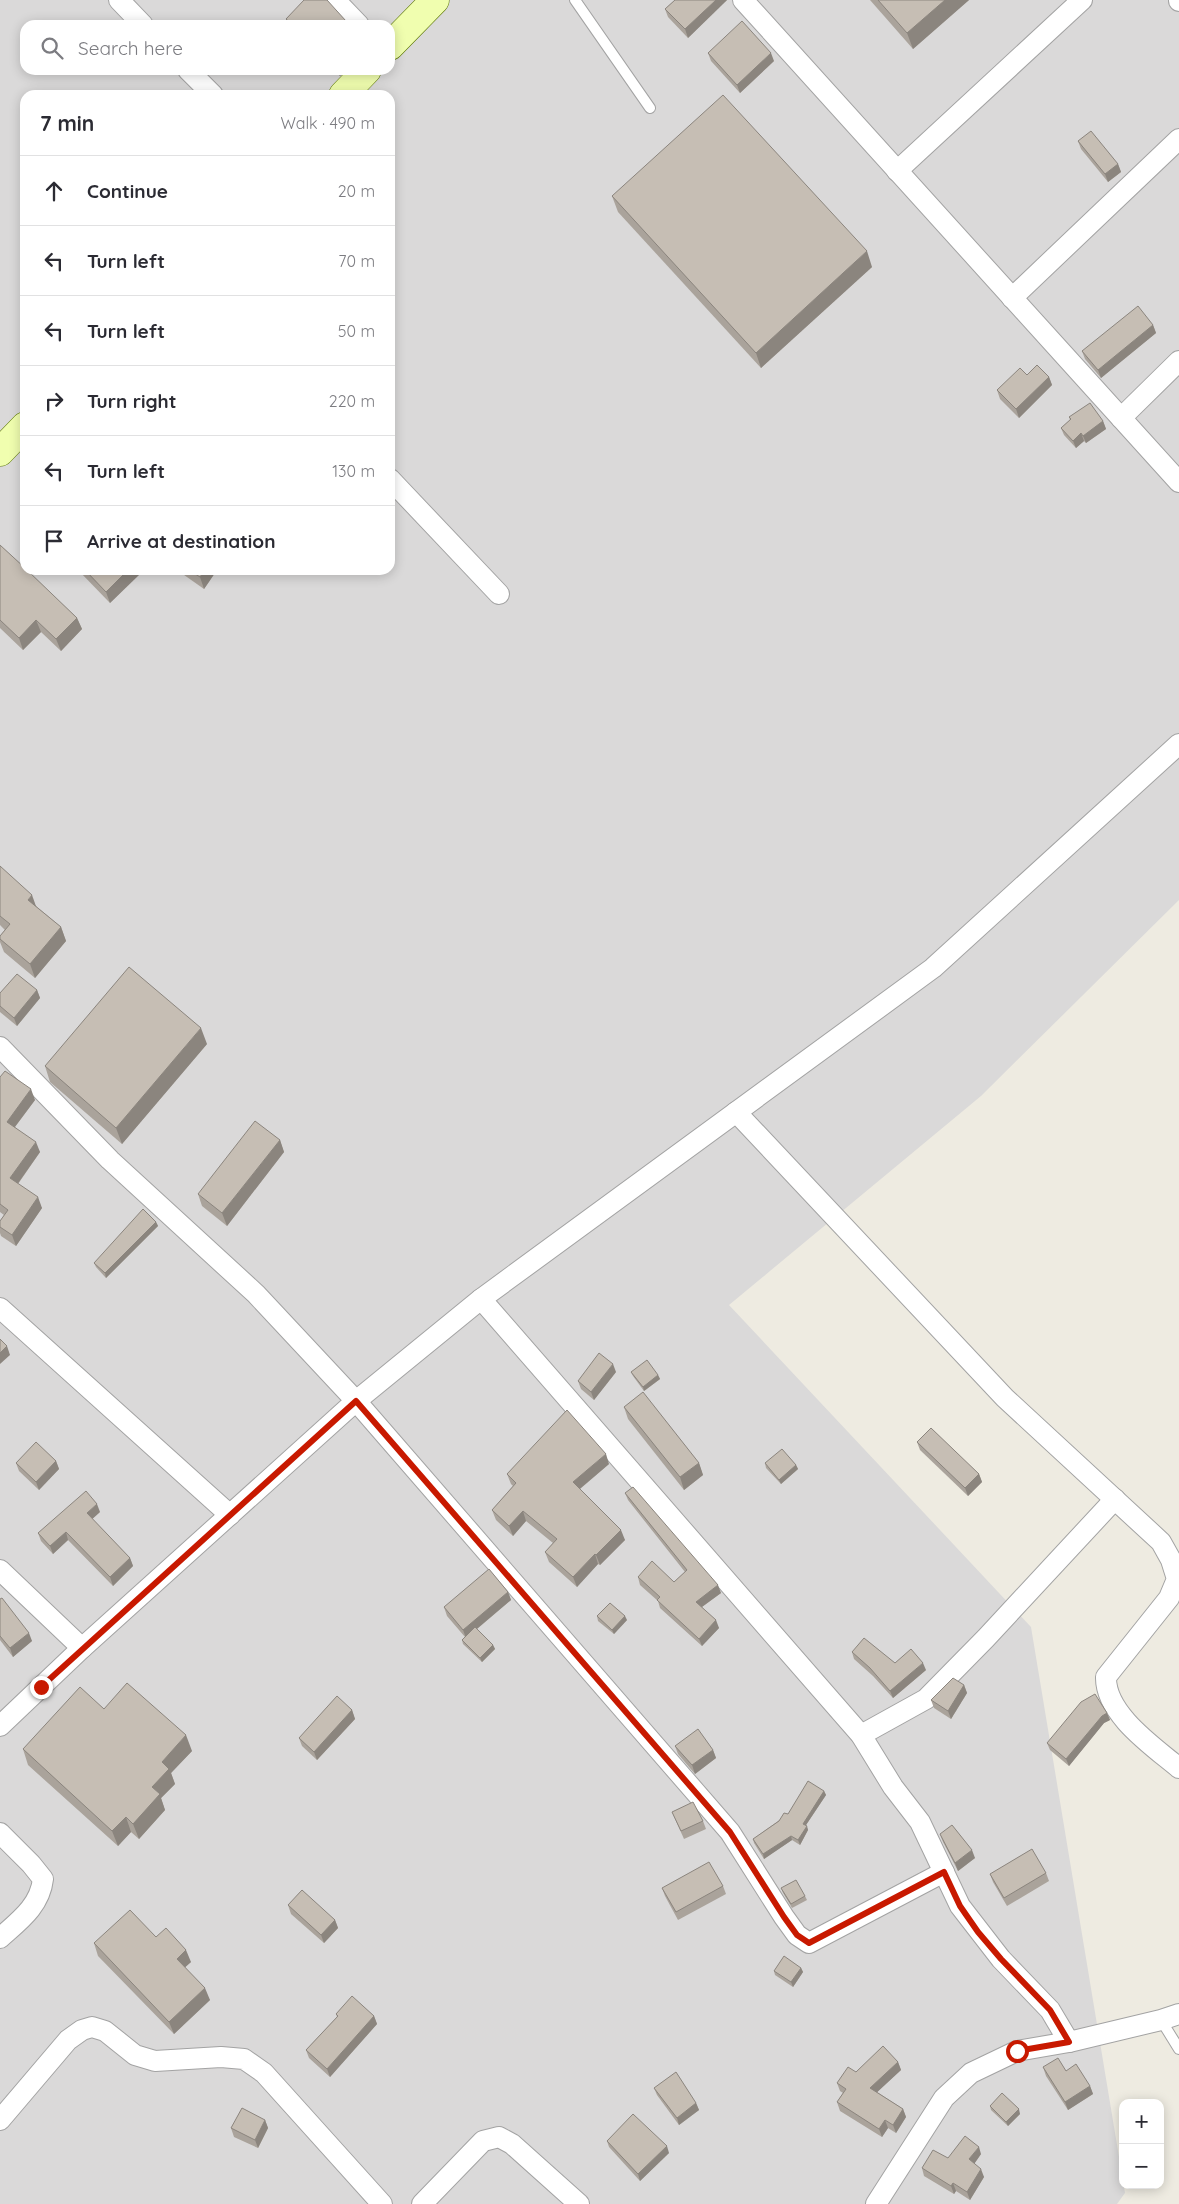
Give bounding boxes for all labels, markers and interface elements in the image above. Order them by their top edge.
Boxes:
search box [20,20,395,75]
icon: search [38,34,66,62]
text: Search here [78,36,183,60]
text: 7 min [40,110,94,136]
text: Walk · 490 m [280,113,375,133]
icon: ahead [40,177,68,205]
text: Continue [87,179,168,203]
text: 20 m [338,181,375,201]
icon: left [40,247,68,275]
text: Turn left [87,249,165,273]
text: 70 m [338,251,375,271]
icon: left [40,317,68,345]
text: Turn left [87,319,165,343]
text: 50 m [338,321,375,341]
icon: right [40,387,68,415]
text: Turn right [87,389,176,413]
text: 220 m [329,391,375,411]
icon: left [40,457,68,485]
text: Turn left [87,459,165,483]
text: 130 m [332,461,375,481]
icon: arrive [40,527,68,555]
text: Arrive at destination [87,529,276,553]
route end [30,1676,53,1699]
route start [1006,2040,1029,2063]
map controls [1119,2099,1164,2189]
button: + [1119,2099,1164,2144]
button: − [1119,2144,1164,2189]

